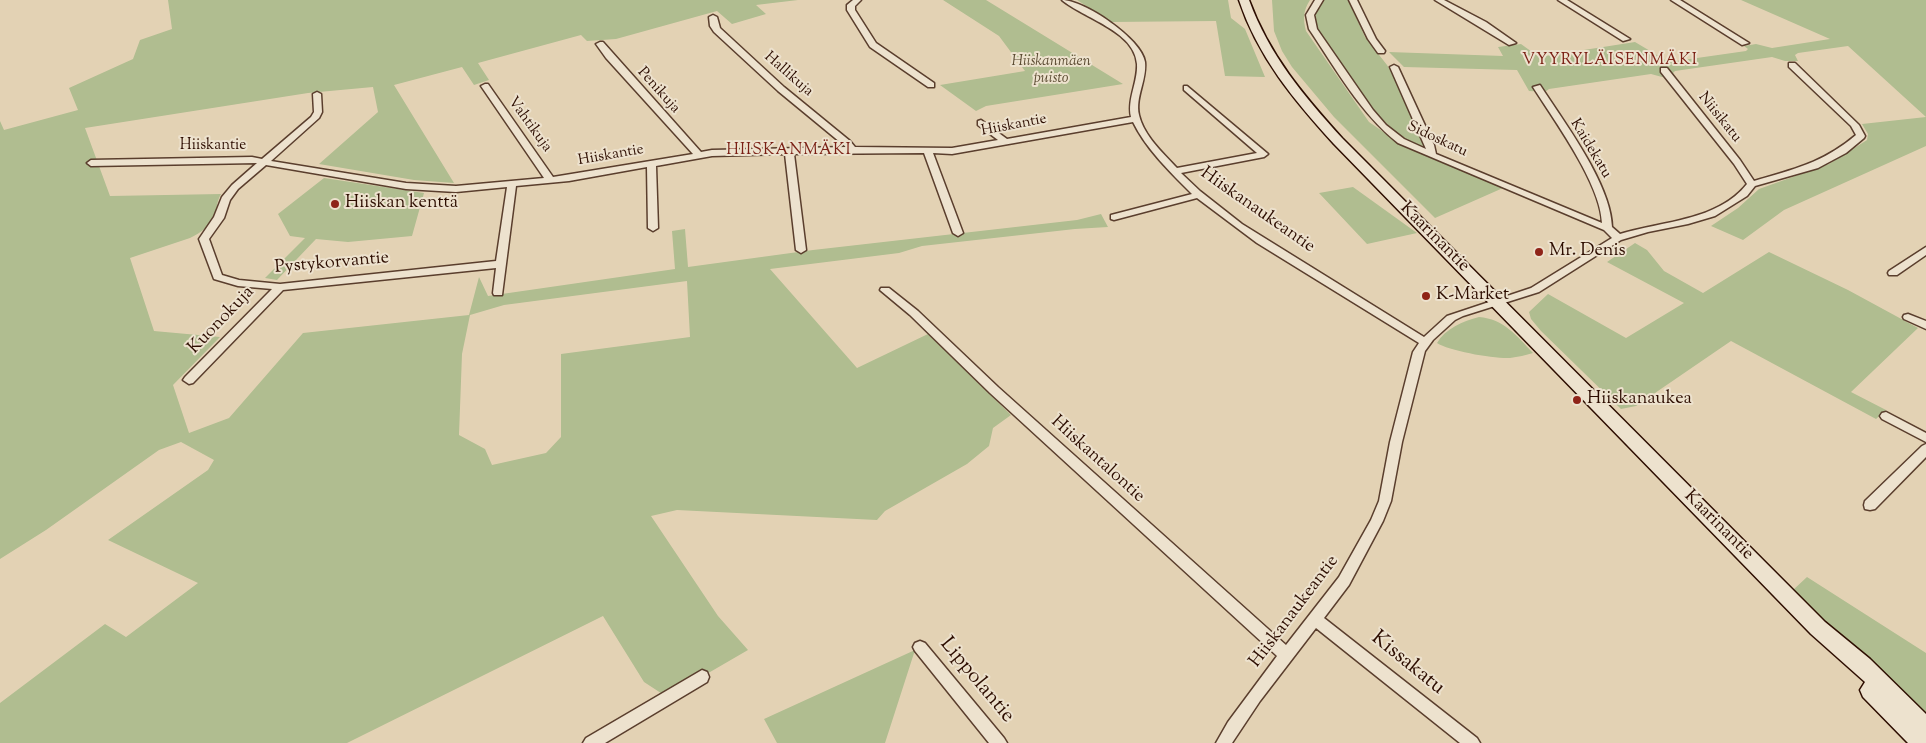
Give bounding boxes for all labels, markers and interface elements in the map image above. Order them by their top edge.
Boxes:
street label: Hallikuja [760,49,816,101]
district label: VYYRYLÄISENMÄKI [1520,51,1700,71]
park label: Hiiskanmäen puisto [1011,53,1091,88]
street label: Penikuja [633,64,683,118]
street label: Niisikatu [1693,89,1745,147]
street label: Vahtikuja [503,94,555,156]
street label: Hiiskantie [980,111,1048,141]
street label: Kaidekatu [1565,116,1615,182]
street label: Sidoskatu [1404,118,1470,162]
street label: Hiiskantie [180,137,246,155]
street label: Hiiskantie [577,141,645,171]
district label: HIISKANMÄKI [725,141,853,161]
street label: Hiiskanaukeantie [1196,163,1318,259]
place label: Hiiskan kenttä [345,193,458,215]
marker: Hiiskan kenttä [329,198,341,210]
street label: Kaarinantie [1394,198,1474,278]
place label: Mr. Denis [1549,241,1626,263]
marker: Mr. Denis [1533,246,1545,258]
street label: Pystykorvantie [274,248,390,280]
street label: Kuonokuja [184,283,260,359]
place label: K-Market [1436,285,1509,307]
marker: K-Market [1420,290,1432,302]
place label: Hiiskanaukea [1587,389,1692,411]
marker: Hiiskanaukea [1571,394,1583,406]
street label: Hiiskantalontie [1045,412,1149,508]
street label: Kaarinantie [1678,486,1758,566]
street label: Hiiskanaukeantie [1246,552,1344,672]
street label: Kissakatu [1365,627,1449,701]
street label: Lippolantie [933,633,1019,729]

